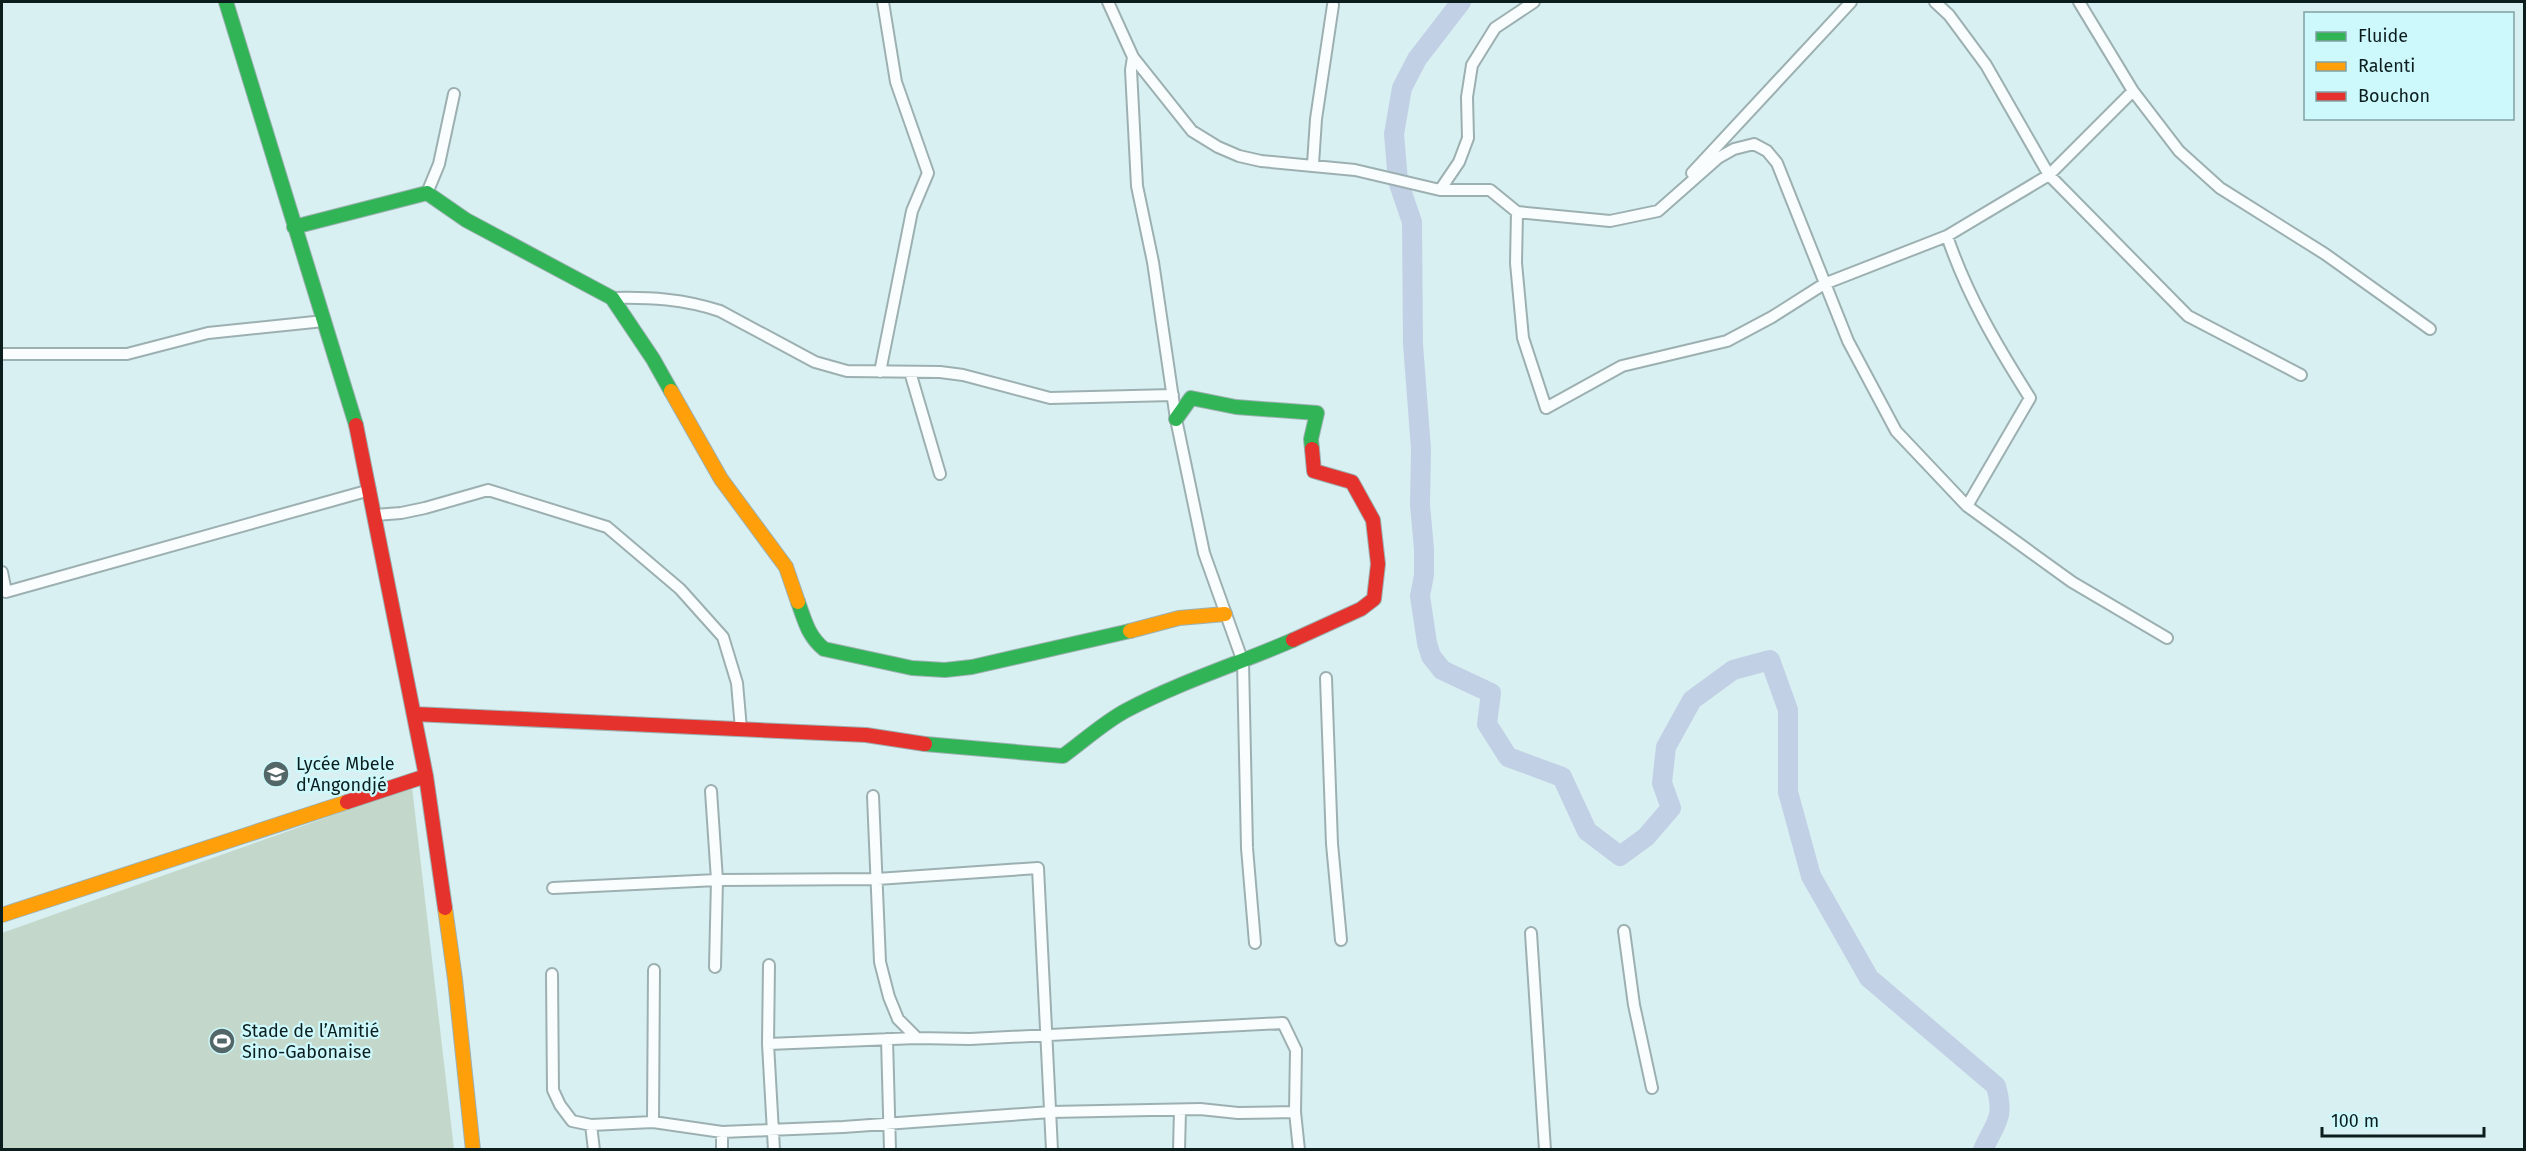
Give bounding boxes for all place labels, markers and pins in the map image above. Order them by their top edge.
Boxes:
place label: Lycée Mbele d'Angondjé [296,753,395,796]
school or university icon: Lycée Mbele d'Angondjé [261,759,291,789]
place label: Stade de l’Amitié Sino-Gabonaise [242,1020,379,1063]
sports icon: Stade de l’Amitié Sino-Gabonaise [207,1026,237,1056]

